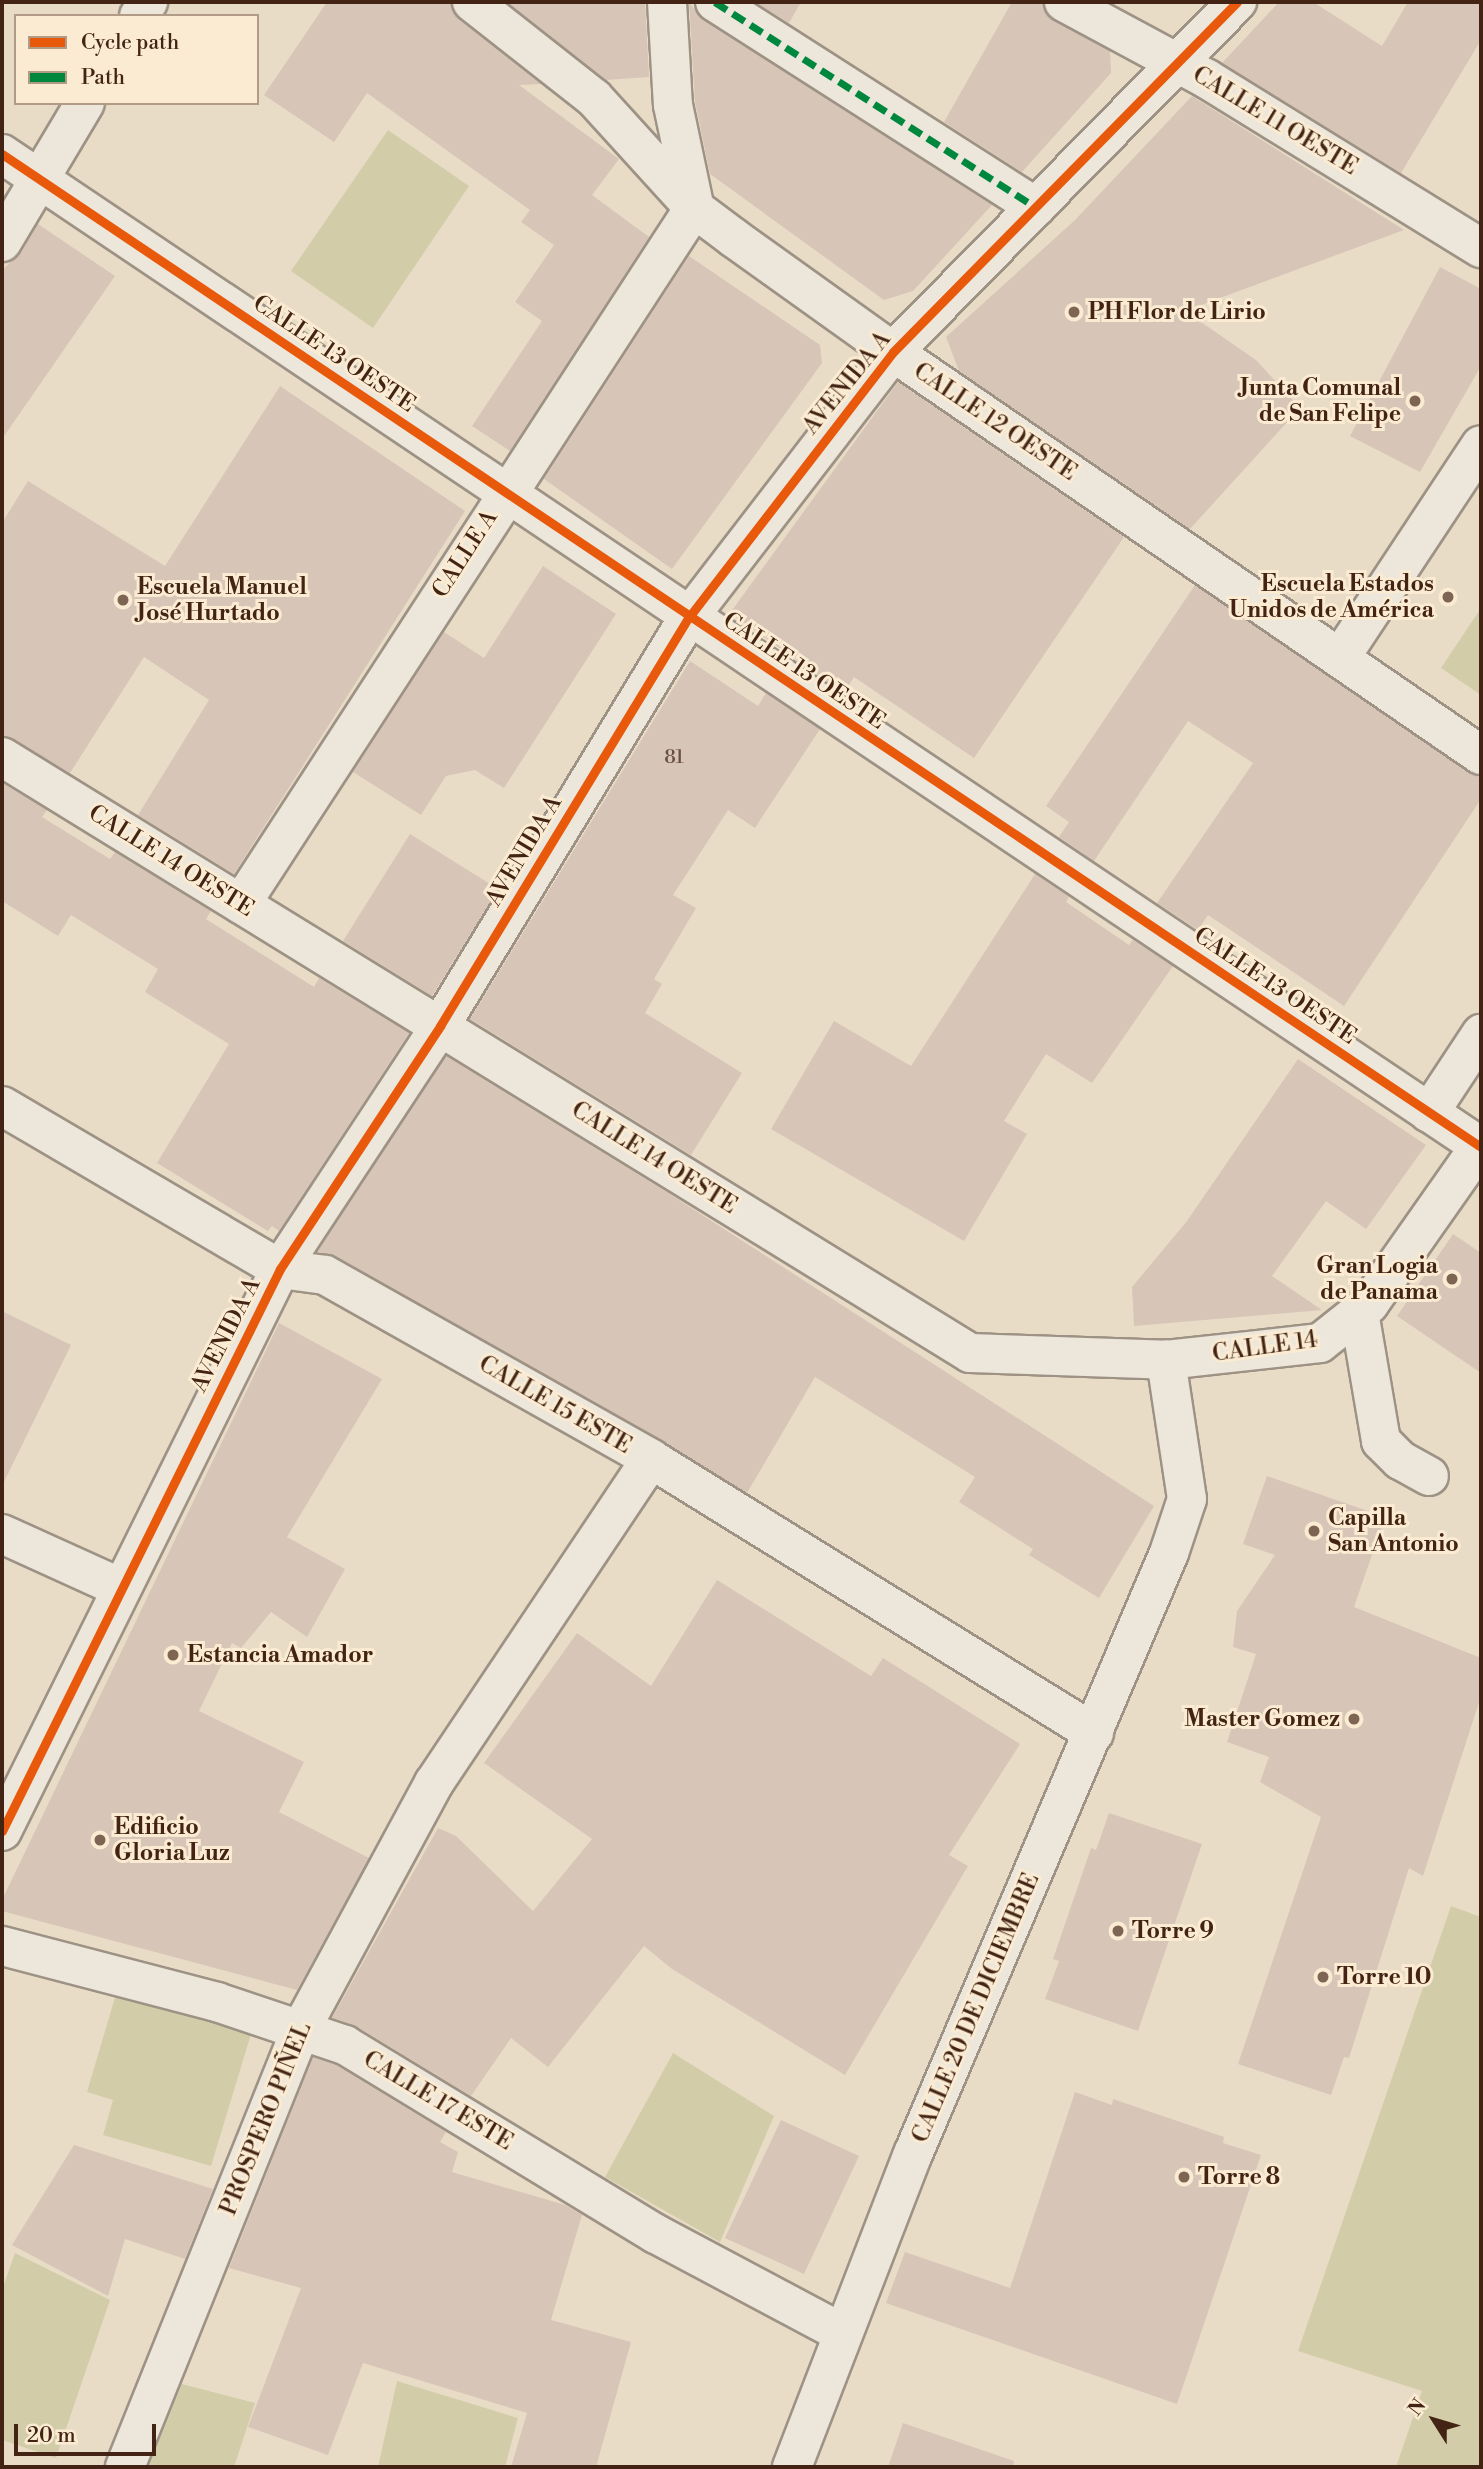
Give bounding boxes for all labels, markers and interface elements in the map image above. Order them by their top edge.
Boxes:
legend [14,14,259,105]
text: Cycle path [81,30,179,56]
street label: CALLE 11 OESTE [1187,61,1363,181]
text: Path [81,65,125,91]
street label: CALLE 13 OESTE [248,290,420,418]
place label: PH Flor de Lirio [1088,298,1266,326]
marker: PH Flor de Lirio [1066,304,1082,320]
street label: AVENIDA A [797,326,897,440]
street label: CALLE 12 OESTE [908,357,1082,487]
place label: Junta Comunal de San Felipe [1240,374,1401,428]
marker: Junta Comunal de San Felipe [1407,393,1423,409]
street label: CALLE A [426,505,504,603]
place label: Escuela Estados Unidos de América [1229,570,1434,624]
place label: Escuela Manuel José Hurtado [137,573,307,627]
marker: Escuela Estados Unidos de América [1440,589,1456,605]
marker: Escuela Manuel José Hurtado [115,592,131,608]
street label: CALLE 13 OESTE [718,607,890,735]
house number: 81 [664,747,684,769]
street label: AVENIDA A [480,791,568,911]
street label: CALLE 14 OESTE [83,799,259,923]
street label: CALLE 13 OESTE [1189,922,1361,1050]
street label: CALLE 14 OESTE [566,1096,742,1220]
place label: Gran Logia de Panama [1316,1252,1438,1306]
marker: Gran Logia de Panama [1444,1271,1460,1287]
street label: AVENIDA A [185,1273,267,1397]
street label: CALLE 14 [1211,1326,1319,1368]
street label: CALLE 15 ESTE [474,1350,636,1460]
place label: Capilla San Antonio [1328,1504,1459,1558]
marker: Capilla San Antonio [1306,1523,1322,1539]
place label: Estancia Amador [187,1641,373,1669]
marker: Estancia Amador [165,1647,181,1663]
place label: Master Gomez [1184,1705,1340,1733]
marker: Master Gomez [1346,1711,1362,1727]
place label: Edificio Gloria Luz [114,1813,230,1867]
marker: Edificio Gloria Luz [92,1832,108,1848]
street label: CALLE 20 DE DICIEMBRE [907,1869,1045,2147]
place label: Torre 9 [1132,1917,1214,1945]
marker: Torre 9 [1110,1923,1126,1939]
place label: Torre 10 [1337,1963,1432,1991]
marker: Torre 10 [1315,1969,1331,1985]
street label: PROSPERO PIÑEL [215,2019,317,2219]
street label: CALLE 17 ESTE [358,2046,518,2156]
place label: Torre 8 [1198,2163,1280,2191]
marker: Torre 8 [1176,2169,1192,2185]
north arrow [1399,2385,1469,2455]
text: N [1403,2394,1431,2421]
scale bar [18,2410,159,2454]
text: 20 m [27,2423,76,2449]

